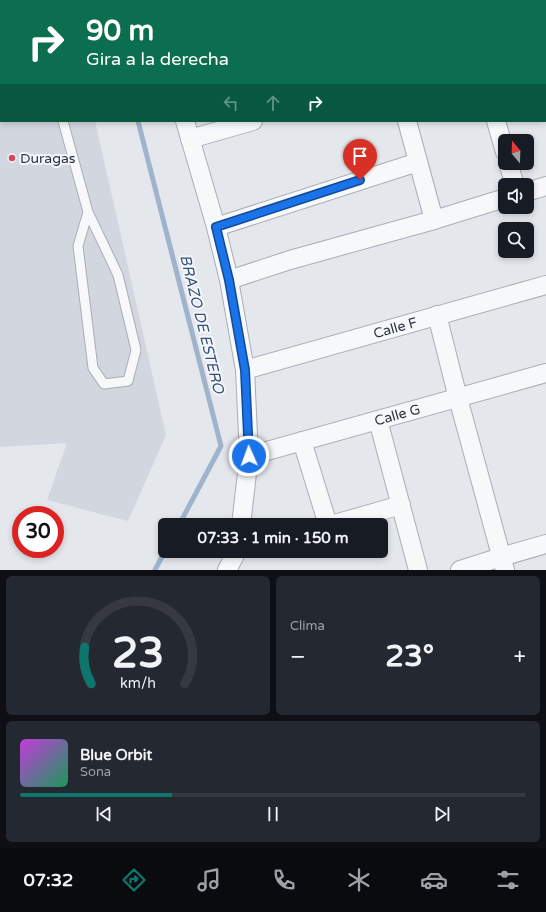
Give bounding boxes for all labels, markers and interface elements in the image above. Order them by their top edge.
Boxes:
text: 90 m [86,14,154,48]
icon: right [20,16,72,68]
text: Gira a la derecha [86,48,229,70]
icon: left [220,92,242,114]
icon: ahead [262,92,284,114]
icon: right [304,92,326,114]
north arrow [498,134,534,170]
map controls [498,134,534,258]
pin [343,139,377,180]
icon: arrive [349,145,371,167]
place label: Duragas [20,150,76,167]
marker: Duragas [7,153,17,163]
button: sound [498,178,534,214]
button: search [498,222,534,258]
water label: BRAZO DE ESTERO [176,253,228,397]
street label: Calle F [371,313,419,342]
street label: Calle G [372,400,422,429]
position arrow [228,435,270,477]
speed limit sign: 30 [12,506,64,558]
text: 07:33 · 1 min · 150 m [198,529,348,547]
text: Clima [290,618,325,634]
text: 23 [112,628,164,678]
text: 23° [385,638,434,675]
text: − [290,644,306,670]
text: + [514,644,526,670]
text: km/h [120,674,156,691]
text: Blue Orbit [80,746,152,764]
text: Sona [80,764,111,780]
icon: previous [93,803,115,825]
icon: pause [262,803,284,825]
icon: next [431,803,453,825]
icon: directions [120,866,148,894]
icon: music [195,866,223,894]
icon: phone [270,866,298,894]
icon: climate [345,866,373,894]
icon: car [420,866,448,894]
icon: filters [494,866,522,894]
text: 07:32 [23,869,73,891]

